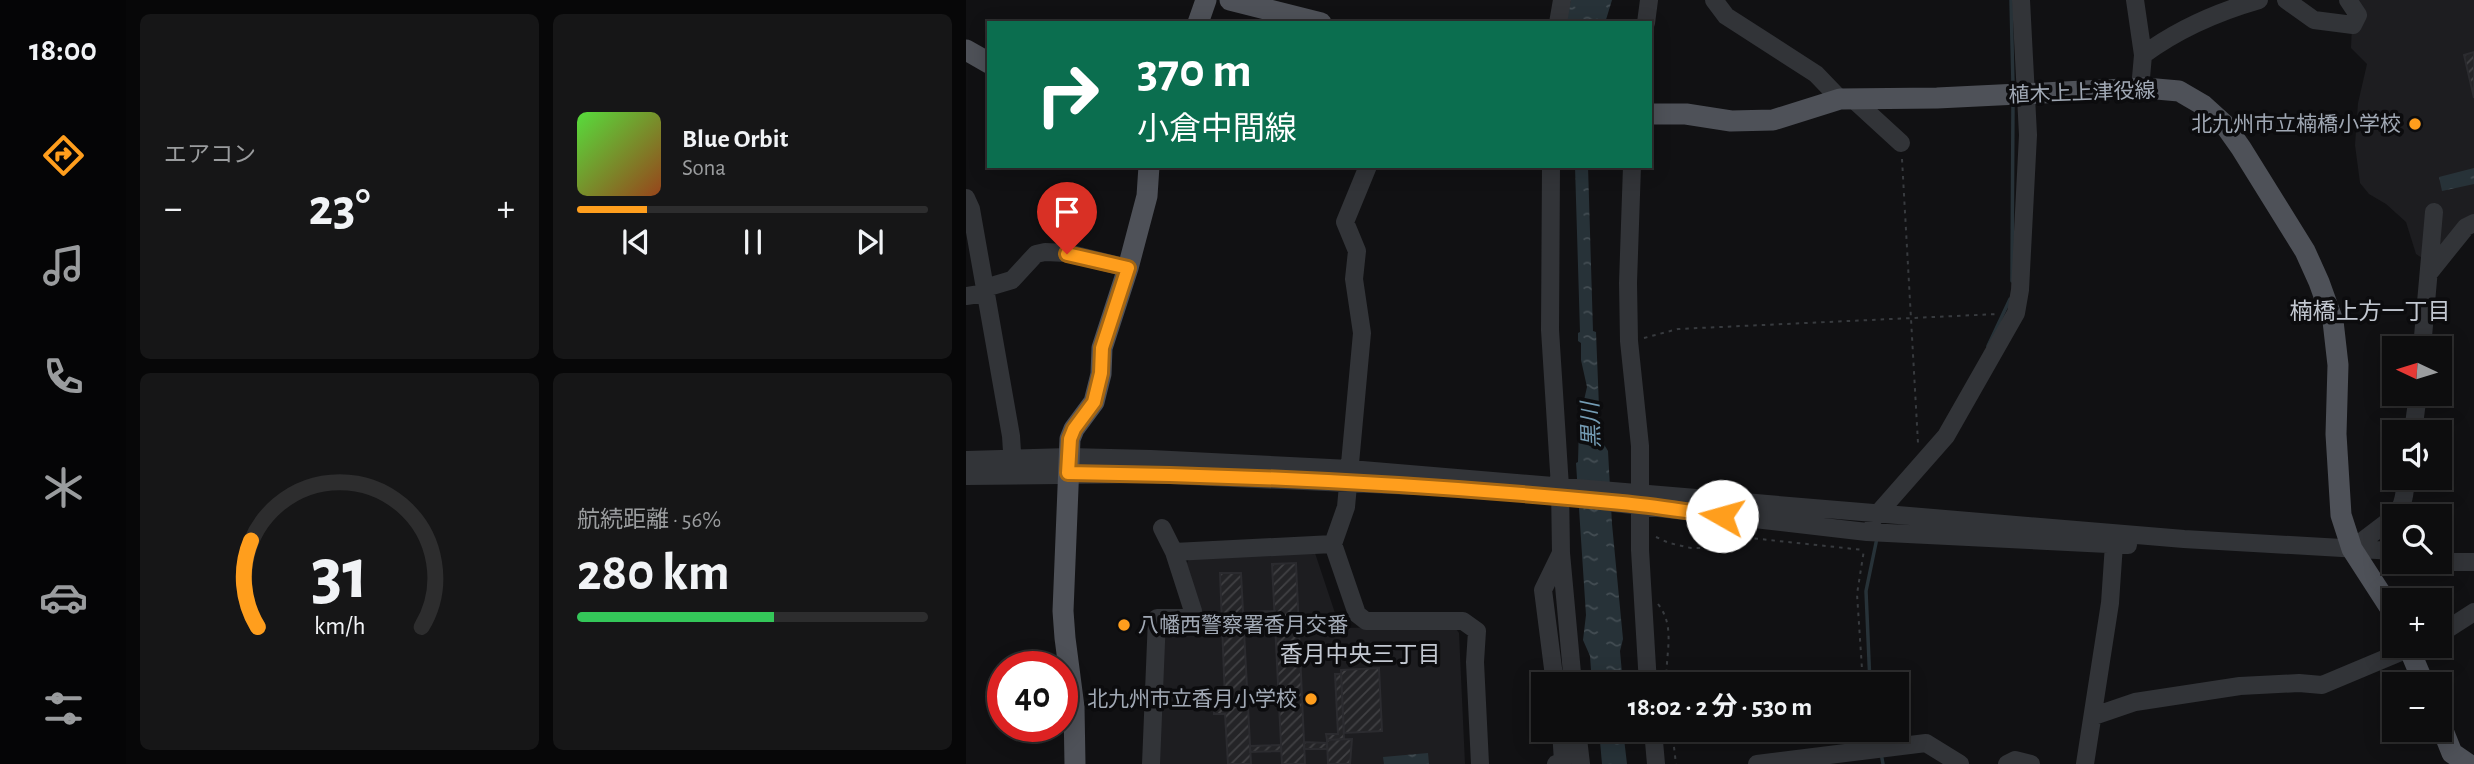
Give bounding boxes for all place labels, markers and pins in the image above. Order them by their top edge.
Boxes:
place label: 北九州市立楠橋小学校 [2191,113,2401,135]
marker: 北九州市立楠橋小学校 [2407,116,2423,132]
pin [1037,182,1097,254]
place label: 八幡西警察署香月交番 [1138,614,1348,636]
marker: 八幡西警察署香月交番 [1116,617,1132,633]
place label: 北九州市立香月小学校 [1087,688,1297,710]
marker: 北九州市立香月小学校 [1303,691,1319,707]

